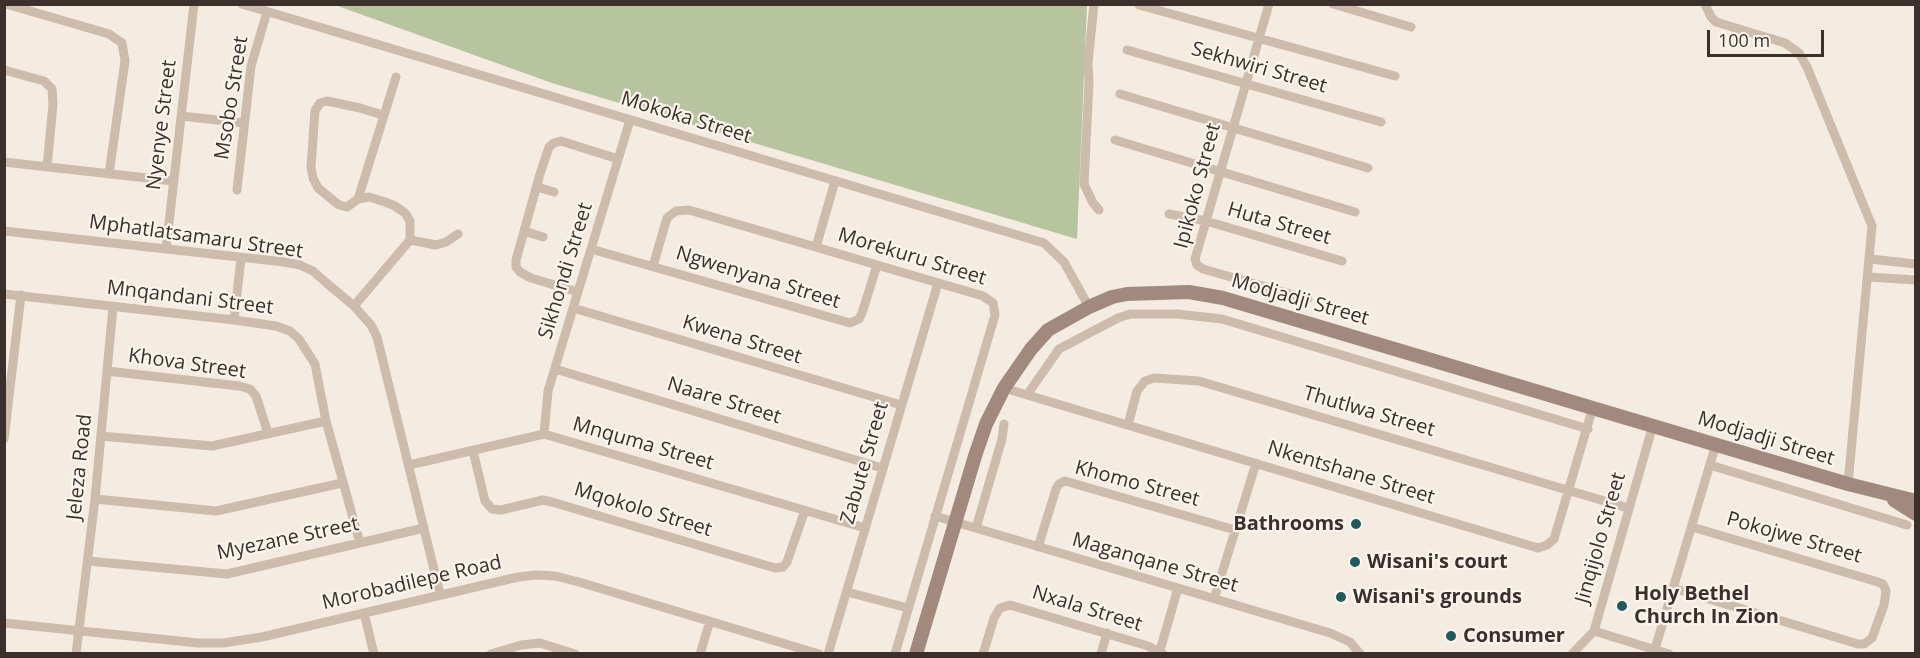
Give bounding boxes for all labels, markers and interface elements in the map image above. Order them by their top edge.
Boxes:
scale bar [1710,18,1827,56]
text: 100 m [1718,28,1770,52]
street label: Msobo Street [210,34,254,162]
street label: Sekhwiri Street [1189,37,1329,99]
street label: Nyenye Street [142,59,182,191]
street label: Mokoka Street [618,87,754,149]
street label: Ipikoko Street [1170,121,1226,251]
street label: Huta Street [1225,198,1333,250]
street label: Sikhondi Street [534,200,598,342]
street label: Mphatlatsamaru Street [87,210,305,264]
street label: Morekuru Street [835,223,989,291]
street label: Ngwenyana Street [673,242,843,314]
street label: Modjadji Street [1229,269,1371,331]
street label: Mnqandani Street [105,276,275,320]
street label: Kwena Street [679,310,805,370]
street label: Khova Street [127,344,247,384]
street label: Naare Street [664,372,784,430]
street label: Thutlwa Street [1301,382,1437,442]
street label: Zabute Street [836,399,894,527]
street label: Modjadji Street [1695,407,1837,471]
street label: Mnquma Street [570,412,716,476]
street label: Jeleza Road [63,413,97,521]
street label: Nkentshane Street [1264,436,1438,510]
street label: Khomo Street [1072,456,1202,512]
street label: Jinqijolo Street [1571,470,1631,606]
street label: Mqokolo Street [571,478,715,542]
street label: Pokojwe Street [1724,507,1864,569]
street label: Myezane Street [215,512,361,566]
place label: Bathrooms [1233,512,1344,536]
marker: Bathrooms [1349,517,1363,531]
street label: Maganqane Street [1069,528,1241,598]
place label: Wisani's court [1367,550,1508,574]
street label: Morobadilepe Road [320,551,504,615]
marker: Wisani's court [1348,555,1362,569]
street label: Nxala Street [1029,581,1145,637]
place label: Holy Bethel Church In Zion [1634,582,1779,629]
place label: Wisani's grounds [1353,585,1522,609]
marker: Wisani's grounds [1334,590,1348,604]
marker: Holy Bethel Church In Zion [1615,599,1629,613]
place label: Consumer [1463,624,1565,648]
marker: Consumer [1444,629,1458,643]

